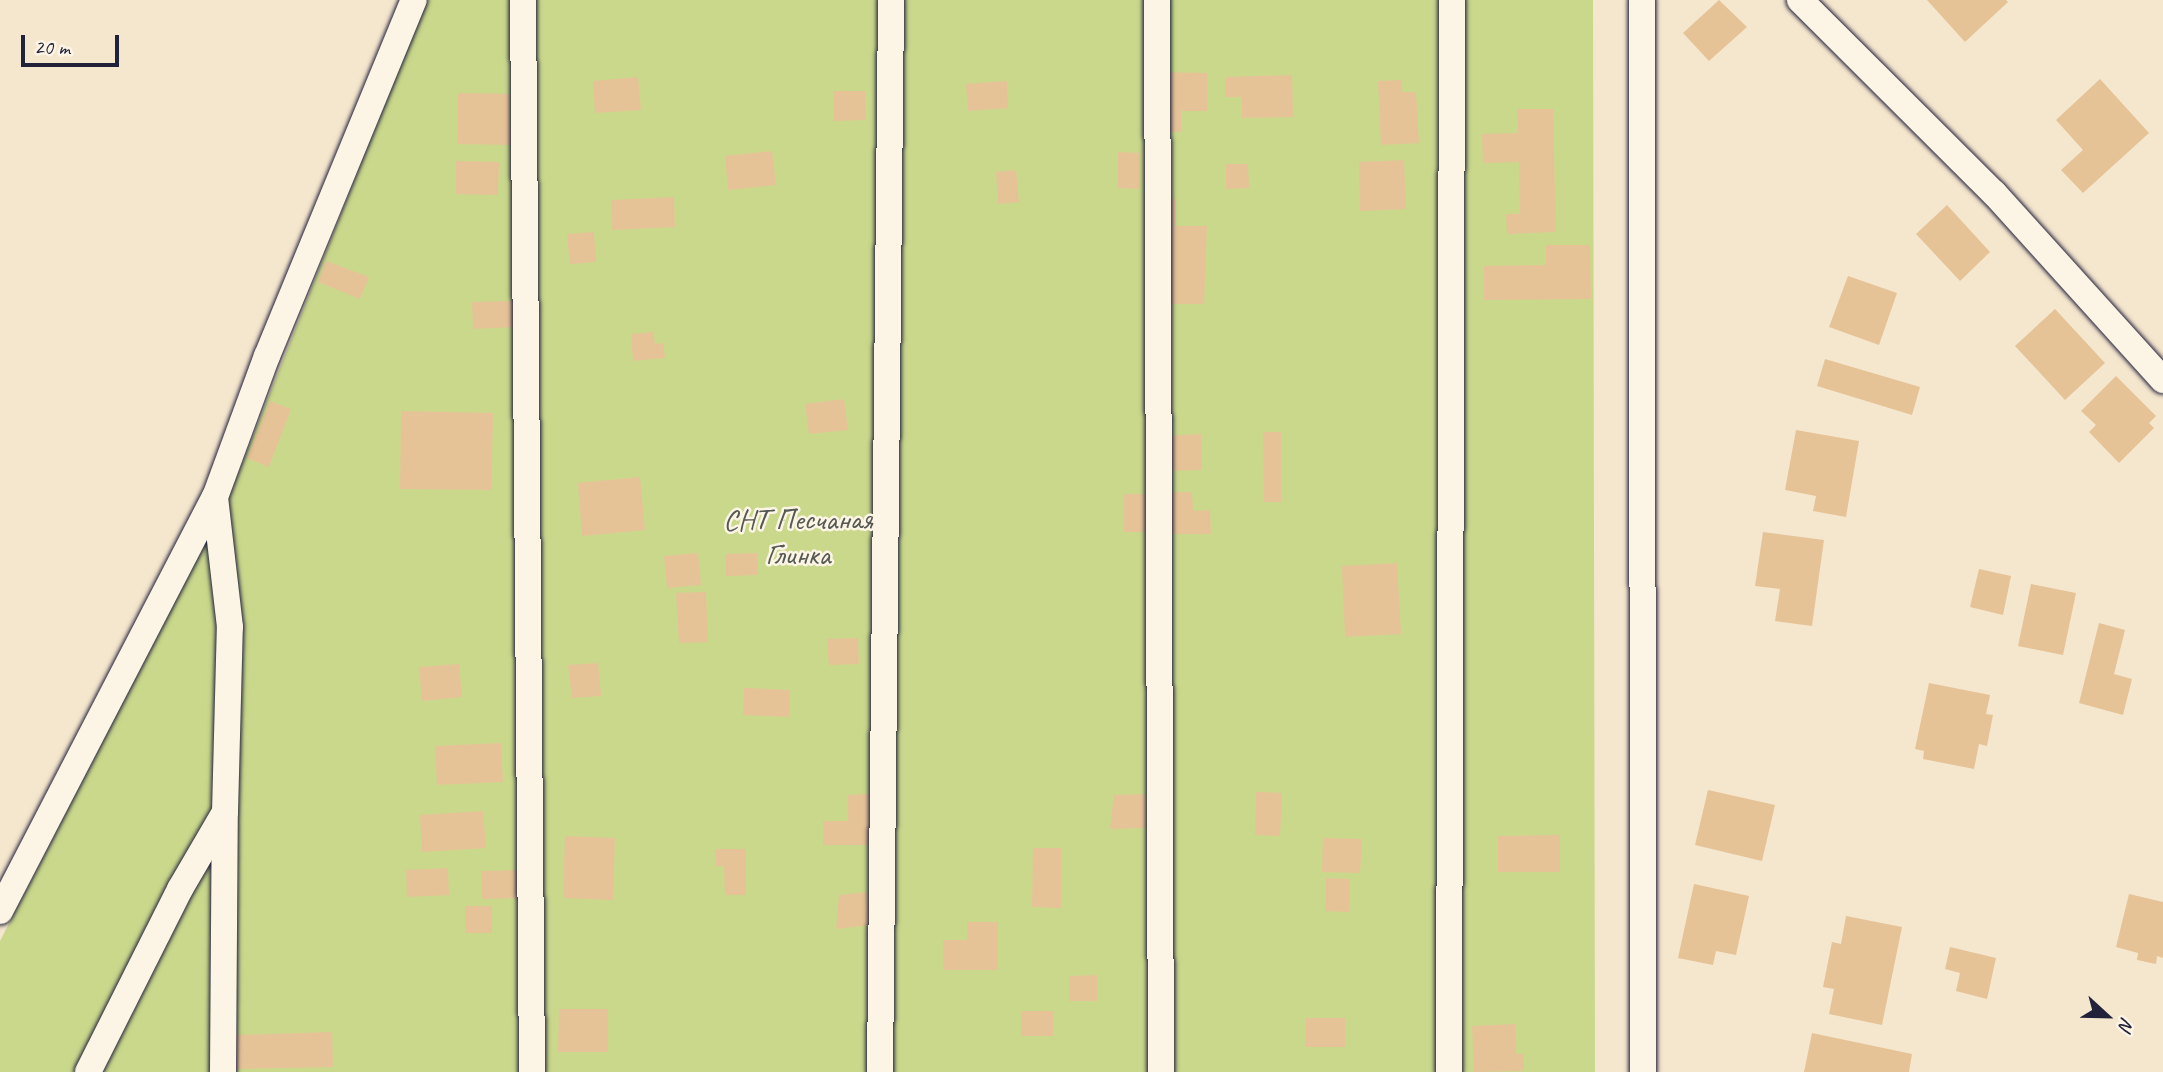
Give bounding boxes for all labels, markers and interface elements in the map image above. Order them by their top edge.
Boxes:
scale bar [24,21,122,65]
text: 20 m [34,34,70,60]
park label: СНТ Песчаная Глинка [723,501,873,572]
north arrow [2072,981,2142,1051]
text: N [2113,1014,2140,1034]

